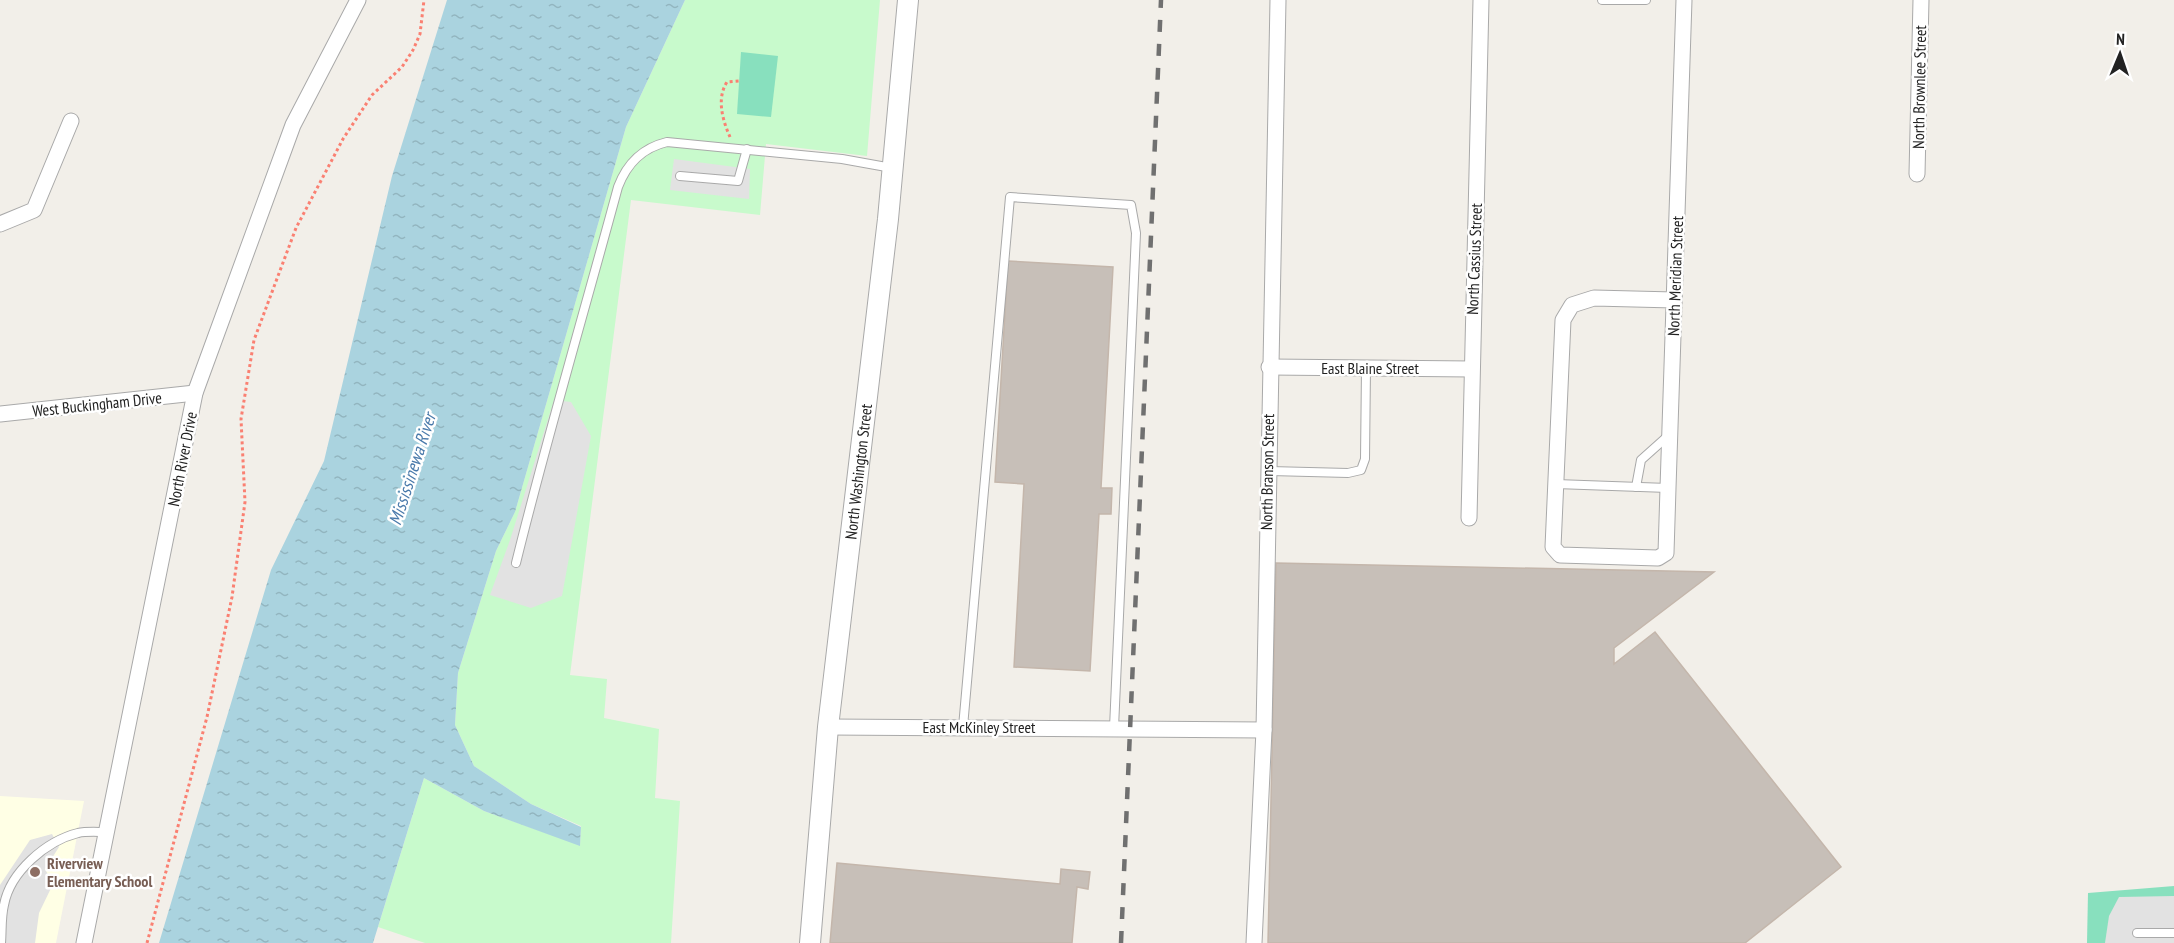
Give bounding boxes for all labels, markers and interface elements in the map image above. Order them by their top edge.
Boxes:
street label: North Brownlee Street [1908,24,1930,149]
north arrow [2090,24,2150,84]
text: N [2116,29,2125,49]
street label: North Cassius Street [1462,202,1486,315]
street label: North Meridian Street [1663,215,1687,336]
street label: East Blaine Street [1321,358,1419,378]
street label: West Buckingham Drive [31,387,163,421]
street label: North Washington Street [840,402,876,540]
water label: Mississinewa River [383,407,442,528]
street label: North River Drive [163,410,201,508]
street label: North Branson Street [1256,413,1278,530]
street label: East McKinley Street [923,717,1036,737]
place label: Riverview Elementary School [47,853,152,891]
marker: Riverview Elementary School [28,865,42,879]

